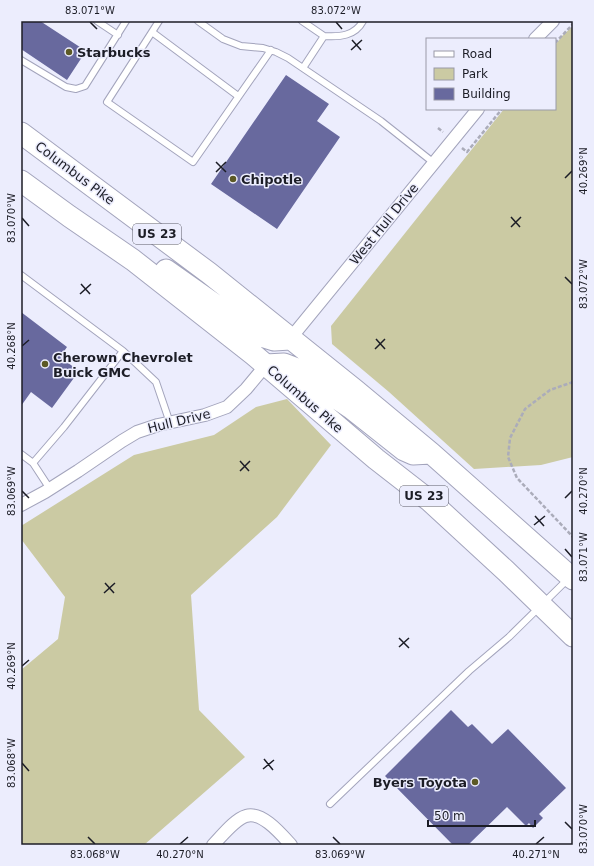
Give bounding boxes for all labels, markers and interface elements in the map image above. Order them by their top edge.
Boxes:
text: 83.071°W [65,5,115,16]
text: 83.072°W [311,5,361,16]
legend [426,38,556,110]
place label: Starbucks [77,45,151,60]
marker: Starbucks [64,47,74,57]
text: Road [462,47,492,61]
text: Park [462,67,488,81]
text: Building [462,87,511,101]
street label: Columbus Pike [32,138,118,208]
text: 40.269°N [578,147,589,195]
place label: Chipotle [241,172,302,187]
marker: Chipotle [228,174,238,184]
street label: West Hull Drive [347,180,421,268]
text: 83.070°W [6,193,17,243]
road number: US 23 [133,224,181,244]
text: 83.072°W [578,259,589,309]
text: 40.268°N [6,322,17,370]
place label: Cherown Chevrolet Buick GMC [53,350,193,380]
marker: Cherown Chevrolet Buick GMC [40,359,50,369]
street label: Columbus Pike [264,362,346,436]
street label: Hull Drive [146,406,212,436]
text: 83.069°W [6,466,17,516]
text: 40.270°N [578,467,589,515]
road number: US 23 [400,486,448,506]
text: 83.071°W [578,532,589,582]
text: 40.269°N [6,642,17,690]
text: 83.068°W [6,738,17,788]
place label: Byers Toyota [373,775,467,790]
marker: Byers Toyota [470,777,480,787]
scale bar [428,802,535,828]
text: 83.070°W [578,804,589,854]
text: 50 m [434,809,465,823]
text: 83.068°W [70,849,120,860]
text: 40.270°N [156,849,204,860]
text: 83.069°W [315,849,365,860]
text: 40.271°N [512,849,560,860]

